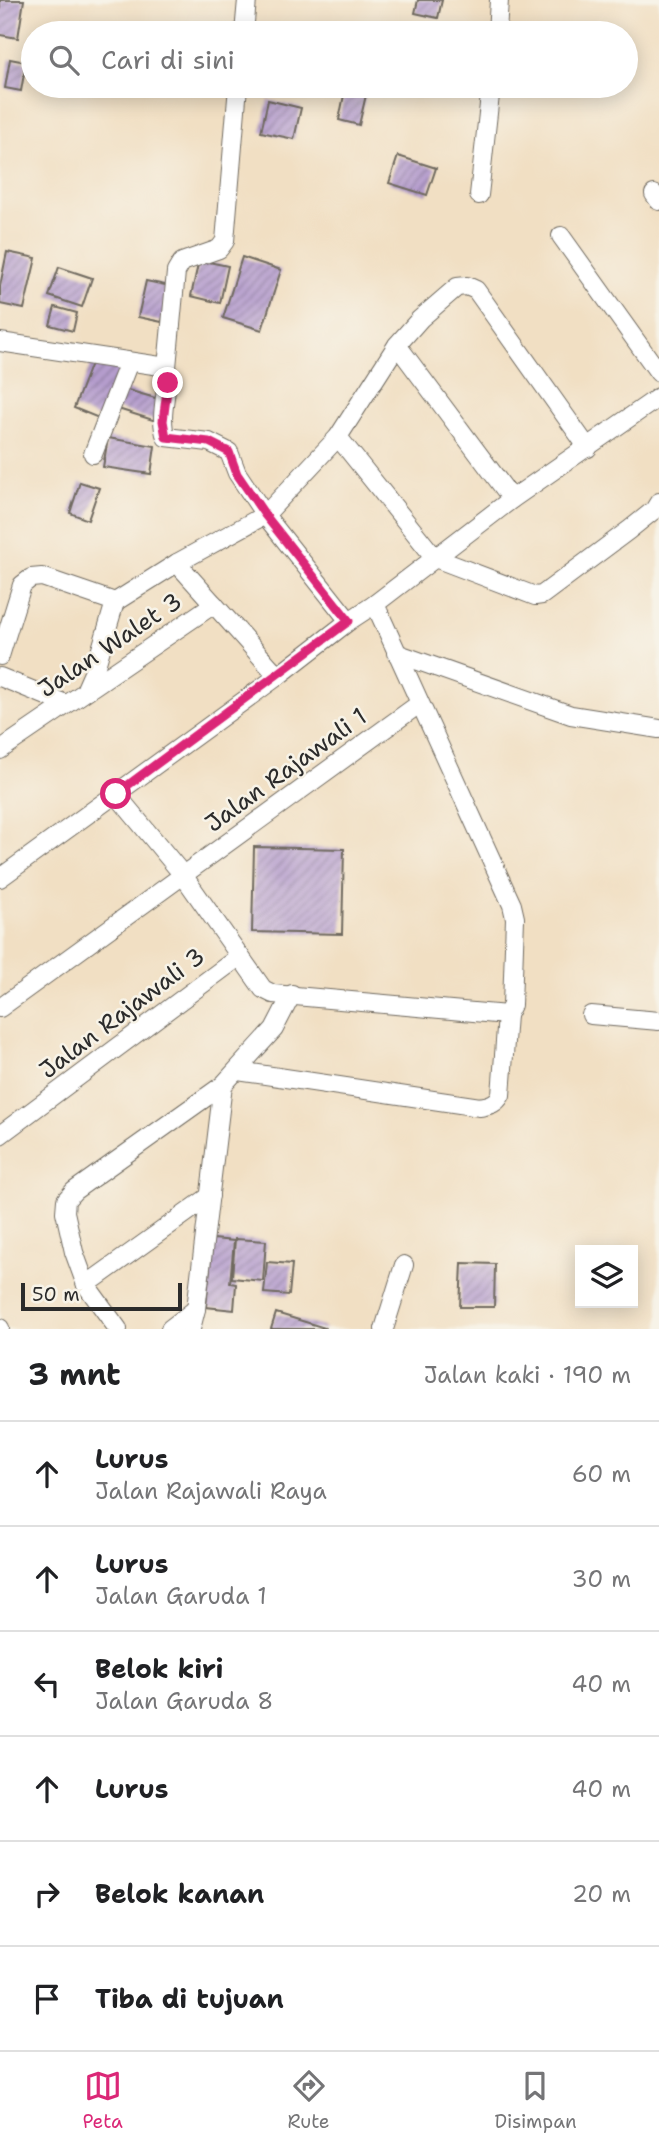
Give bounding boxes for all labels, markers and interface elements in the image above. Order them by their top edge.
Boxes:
search box [21,21,638,98]
icon: search [45,41,83,79]
text: Cari di sini [101,42,235,77]
route end [152,367,183,398]
street label: Jalan Walet 3 [32,585,188,705]
street label: Jalan Rajawali 1 [199,700,373,840]
route start [100,778,131,809]
street label: Jalan Rajawali 3 [33,940,211,1086]
map controls [575,1245,638,1308]
button: layers [575,1245,638,1308]
scale bar [21,1280,182,1312]
text: 50 m [32,1282,80,1307]
text: 3 mnt [28,1354,121,1395]
text: Jalan kaki · 190 m [424,1360,631,1390]
text: Lurus [95,1441,168,1476]
icon: ahead [28,1455,66,1493]
text: 60 m [572,1459,631,1489]
text: Jalan Rajawali Raya [95,1476,327,1506]
text: Lurus [95,1546,168,1581]
icon: ahead [28,1560,66,1598]
text: 30 m [572,1564,631,1594]
text: Jalan Garuda 1 [95,1581,267,1611]
text: Belok kiri [95,1651,224,1686]
icon: left [28,1665,66,1703]
text: 40 m [571,1669,631,1699]
text: Jalan Garuda 8 [95,1686,273,1716]
icon: ahead [28,1770,66,1808]
text: Lurus [95,1771,168,1806]
text: 40 m [571,1774,631,1804]
icon: right [28,1875,66,1913]
text: Belok kanan [95,1876,264,1911]
text: 20 m [572,1879,631,1909]
icon: arrive [28,1980,66,2018]
text: Tiba di tujuan [95,1981,284,2016]
tab: Peta [82,2067,123,2134]
tab: Rute [288,2067,330,2134]
tab: Disimpan [494,2067,577,2134]

